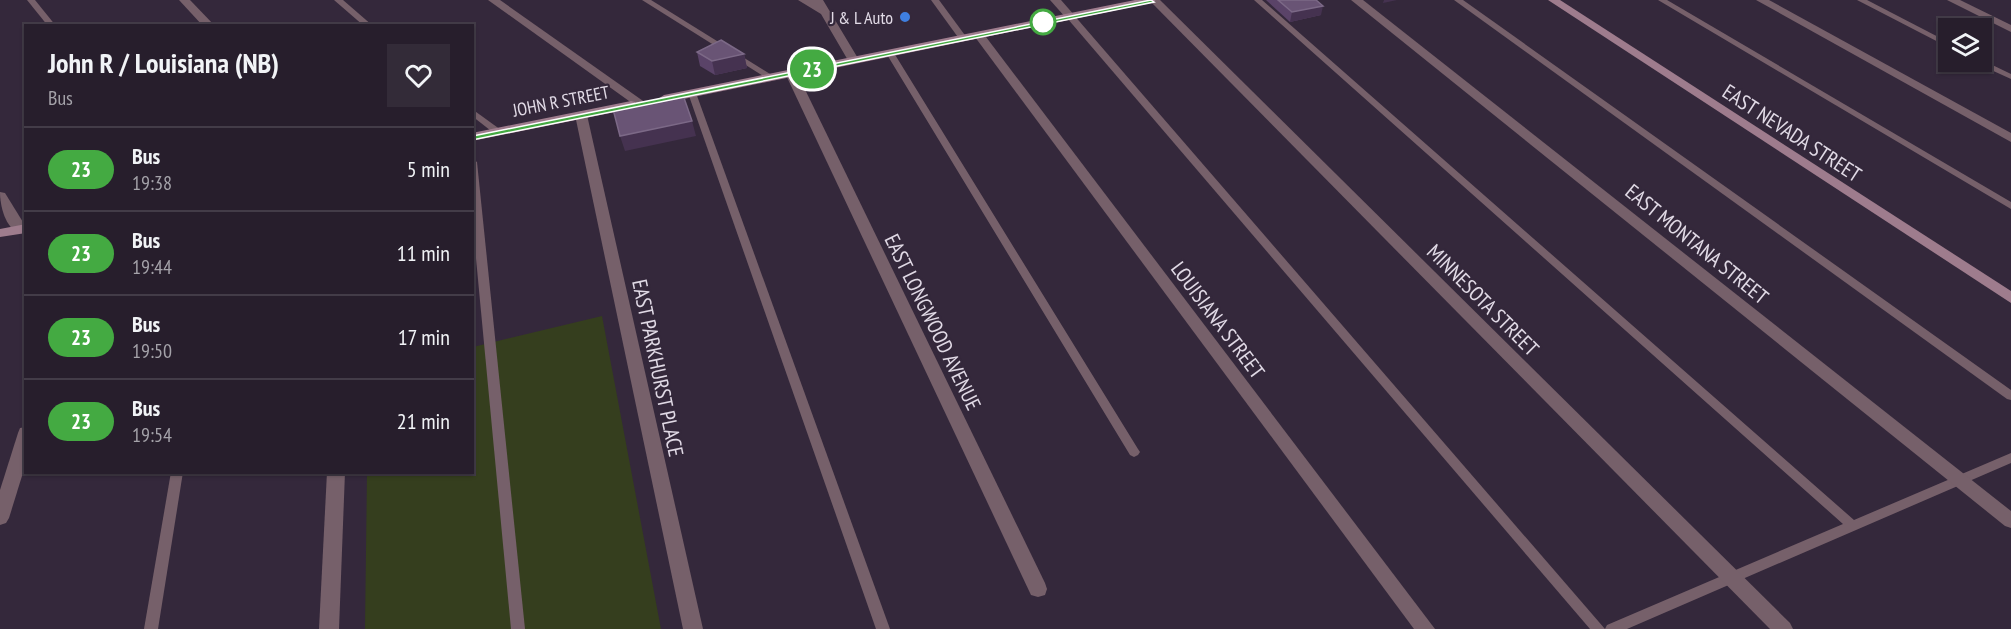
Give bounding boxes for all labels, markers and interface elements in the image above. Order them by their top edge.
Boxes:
place label: J & L Auto [829,6,893,29]
unlabelled marker [1030,9,1056,35]
marker: J & L Auto [898,10,912,24]
map controls [1938,18,1992,72]
button: layers [1938,18,1992,72]
text: John R / Louisiana (NB) [48,44,279,81]
button: heart [387,44,450,107]
line badge: 23 [785,50,839,88]
text: 23 [802,56,822,83]
street label: EAST NEVADA STREET [1717,78,1867,188]
street label: JOHN R STREET [510,80,611,122]
text: Bus [48,85,73,111]
text: Bus [132,142,160,170]
text: 5 min [407,155,450,183]
text: 23 [71,156,91,183]
text: 19:38 [132,170,172,196]
street label: EAST MONTANA STREET [1620,178,1774,310]
text: Bus [132,226,160,254]
street label: EAST LONGWOOD AVENUE [879,230,987,414]
street label: MINNESOTA STREET [1421,238,1545,362]
text: 11 min [397,239,450,267]
text: 23 [71,240,91,267]
text: 19:44 [132,254,172,280]
street label: LOUISIANA STREET [1165,256,1271,384]
street label: EAST PARKHURST PLACE [626,277,690,459]
text: Bus [132,310,160,338]
text: 17 min [398,323,450,351]
text: 23 [71,324,91,351]
text: 19:50 [132,338,172,364]
text: Bus [132,394,160,422]
text: 21 min [397,407,450,435]
text: 23 [71,408,91,435]
text: 19:54 [132,422,172,448]

